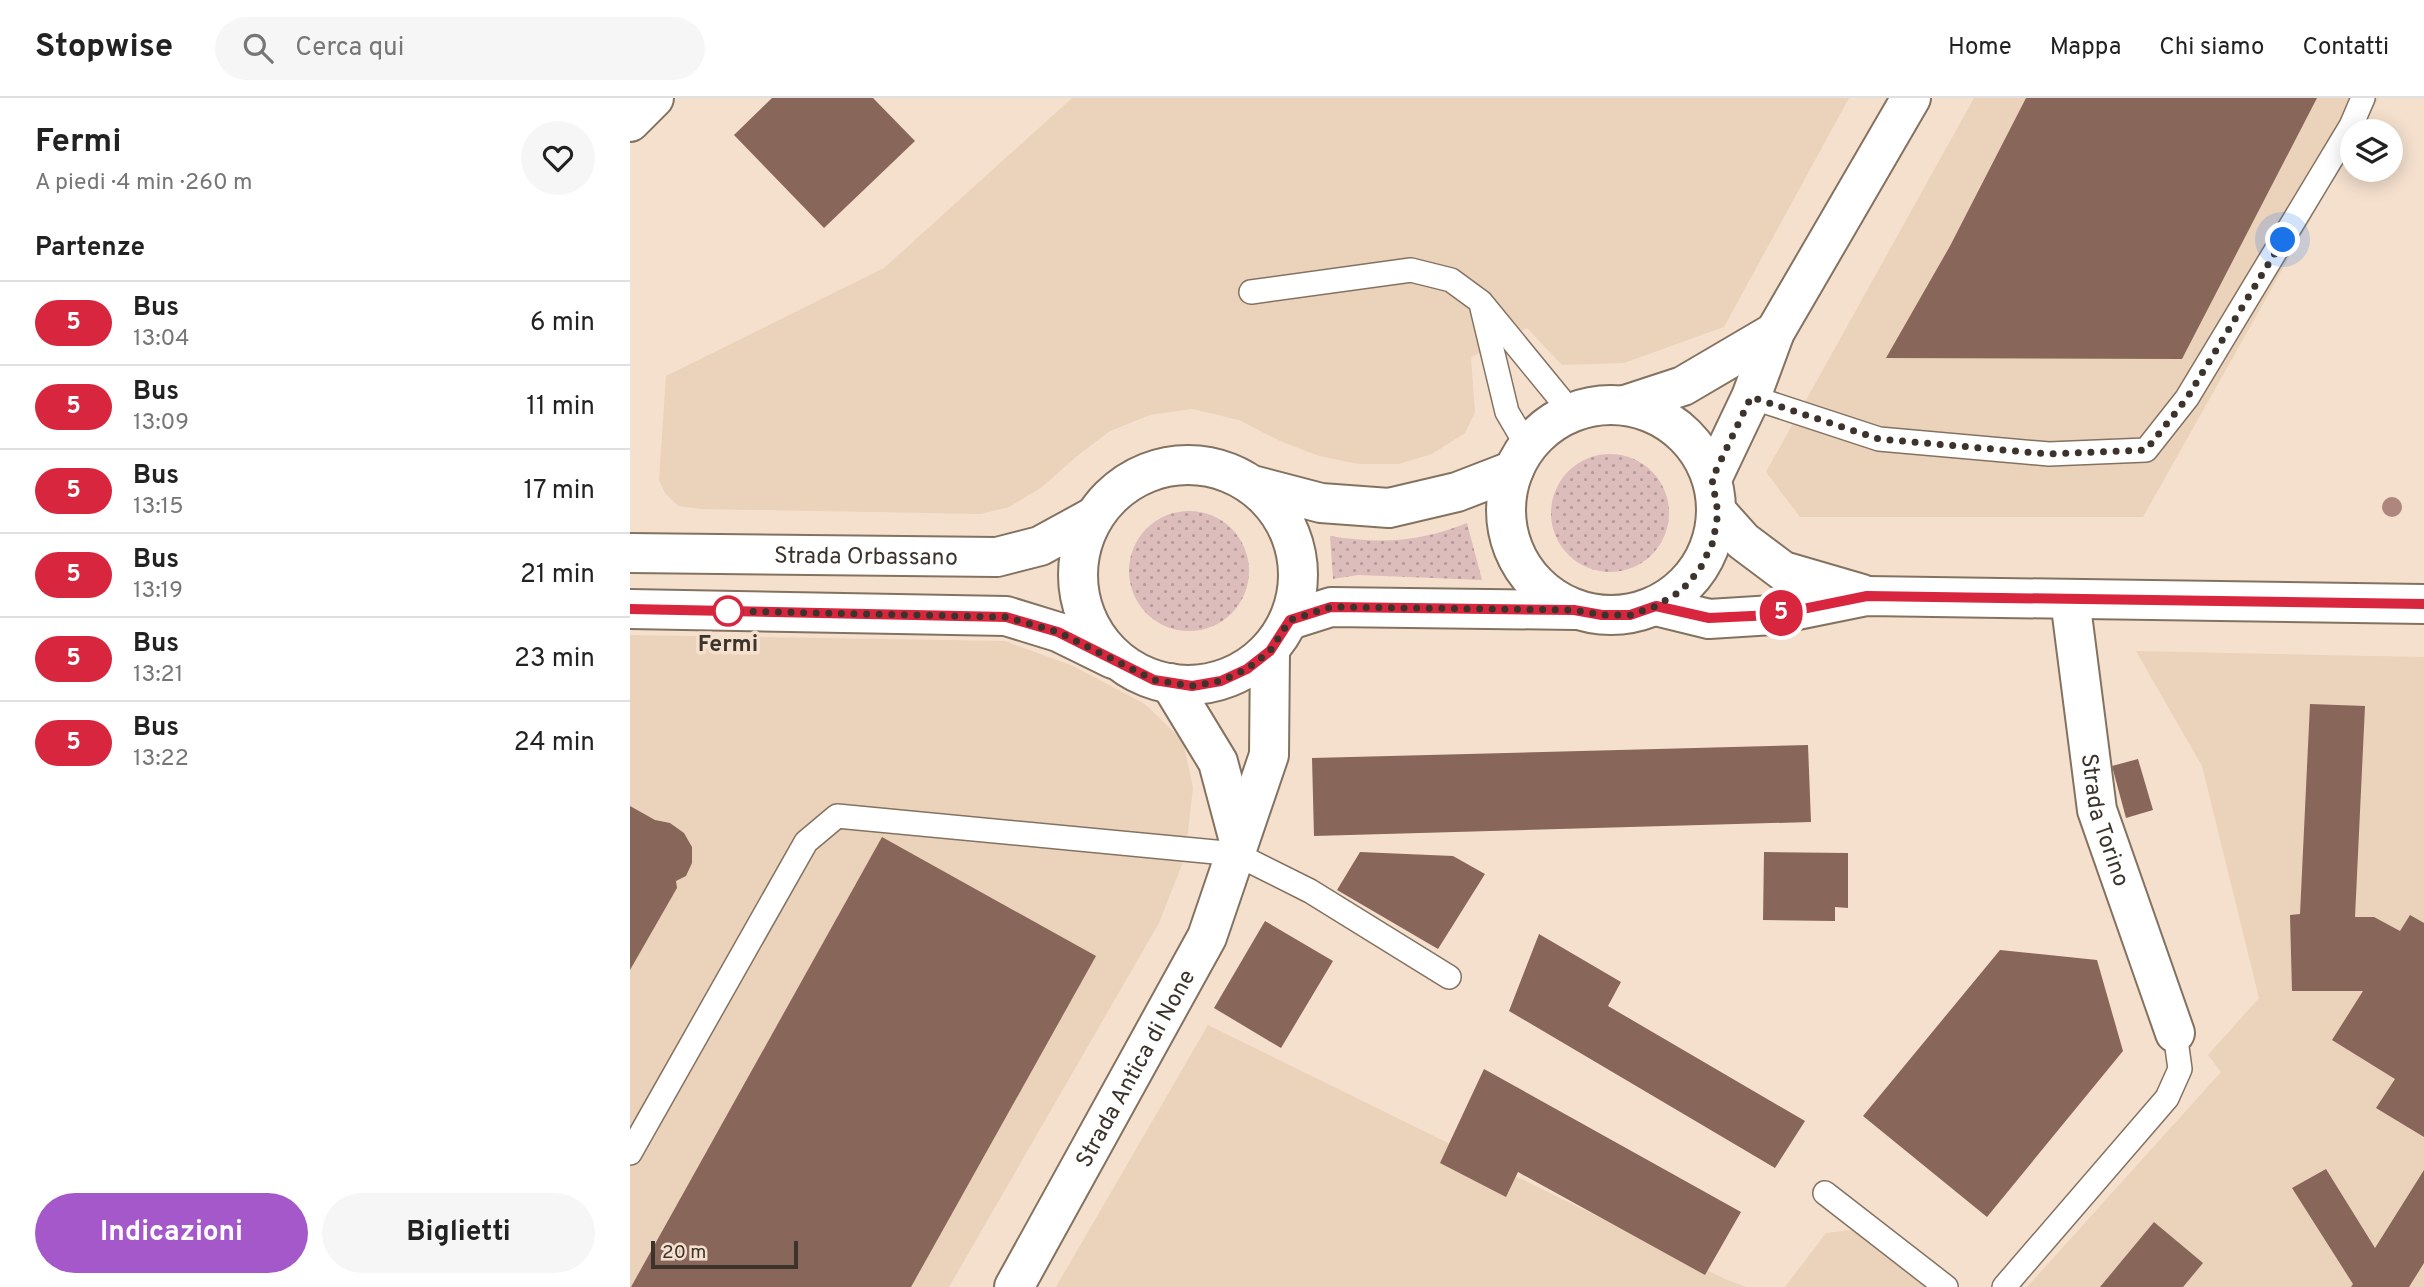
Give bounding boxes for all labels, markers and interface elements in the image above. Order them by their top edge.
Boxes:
search box [215,17,705,80]
text: Stopwise [35,27,173,69]
icon: search [239,29,277,67]
text: Cerca qui [295,32,404,65]
text: Home [1948,33,2012,63]
text: Mappa [2050,33,2121,63]
text: Chi siamo [2159,33,2264,63]
text: Contatti [2302,33,2389,63]
map controls [2340,119,2403,182]
button: layers [2340,119,2403,182]
button: heart [521,121,595,195]
text: Fermi [35,122,122,164]
text: A piedi · 4 min · 260 m [35,169,253,198]
your location [2265,222,2300,257]
text: Partenze [35,232,145,265]
text: Bus [133,292,179,325]
text: 6 min [530,307,595,340]
text: 5 [66,308,81,338]
text: 13:04 [133,325,190,354]
text: Bus [133,376,179,409]
text: 11 min [526,391,595,424]
text: 5 [66,392,81,422]
text: 13:09 [133,409,189,438]
text: Bus [133,460,179,493]
text: 17 min [523,475,595,508]
text: 5 [66,476,81,506]
text: 13:15 [133,493,183,522]
street label: Strada Orbassano [774,543,958,574]
text: Bus [133,544,179,577]
text: 21 min [520,559,595,592]
text: 5 [66,560,81,590]
text: 13:19 [133,577,183,606]
line badge: 5 [1758,590,1804,636]
marker: Fermi [713,596,743,626]
text: 5 [1774,598,1788,628]
text: Bus [133,628,179,661]
place label: Fermi [698,631,758,660]
text: 23 min [514,643,595,676]
text: 5 [66,644,81,674]
text: 13:21 [133,661,183,690]
text: Bus [133,712,179,745]
text: 24 min [514,727,595,760]
text: 5 [66,728,81,758]
text: 13:22 [133,745,189,774]
street label: Strada Torino [2073,752,2135,891]
street label: Strada Antica di None [1071,965,1203,1173]
button: Indicazioni [35,1193,308,1273]
button: Biglietti [322,1193,595,1273]
scale bar [651,1238,798,1270]
text: 20 m [662,1241,706,1265]

